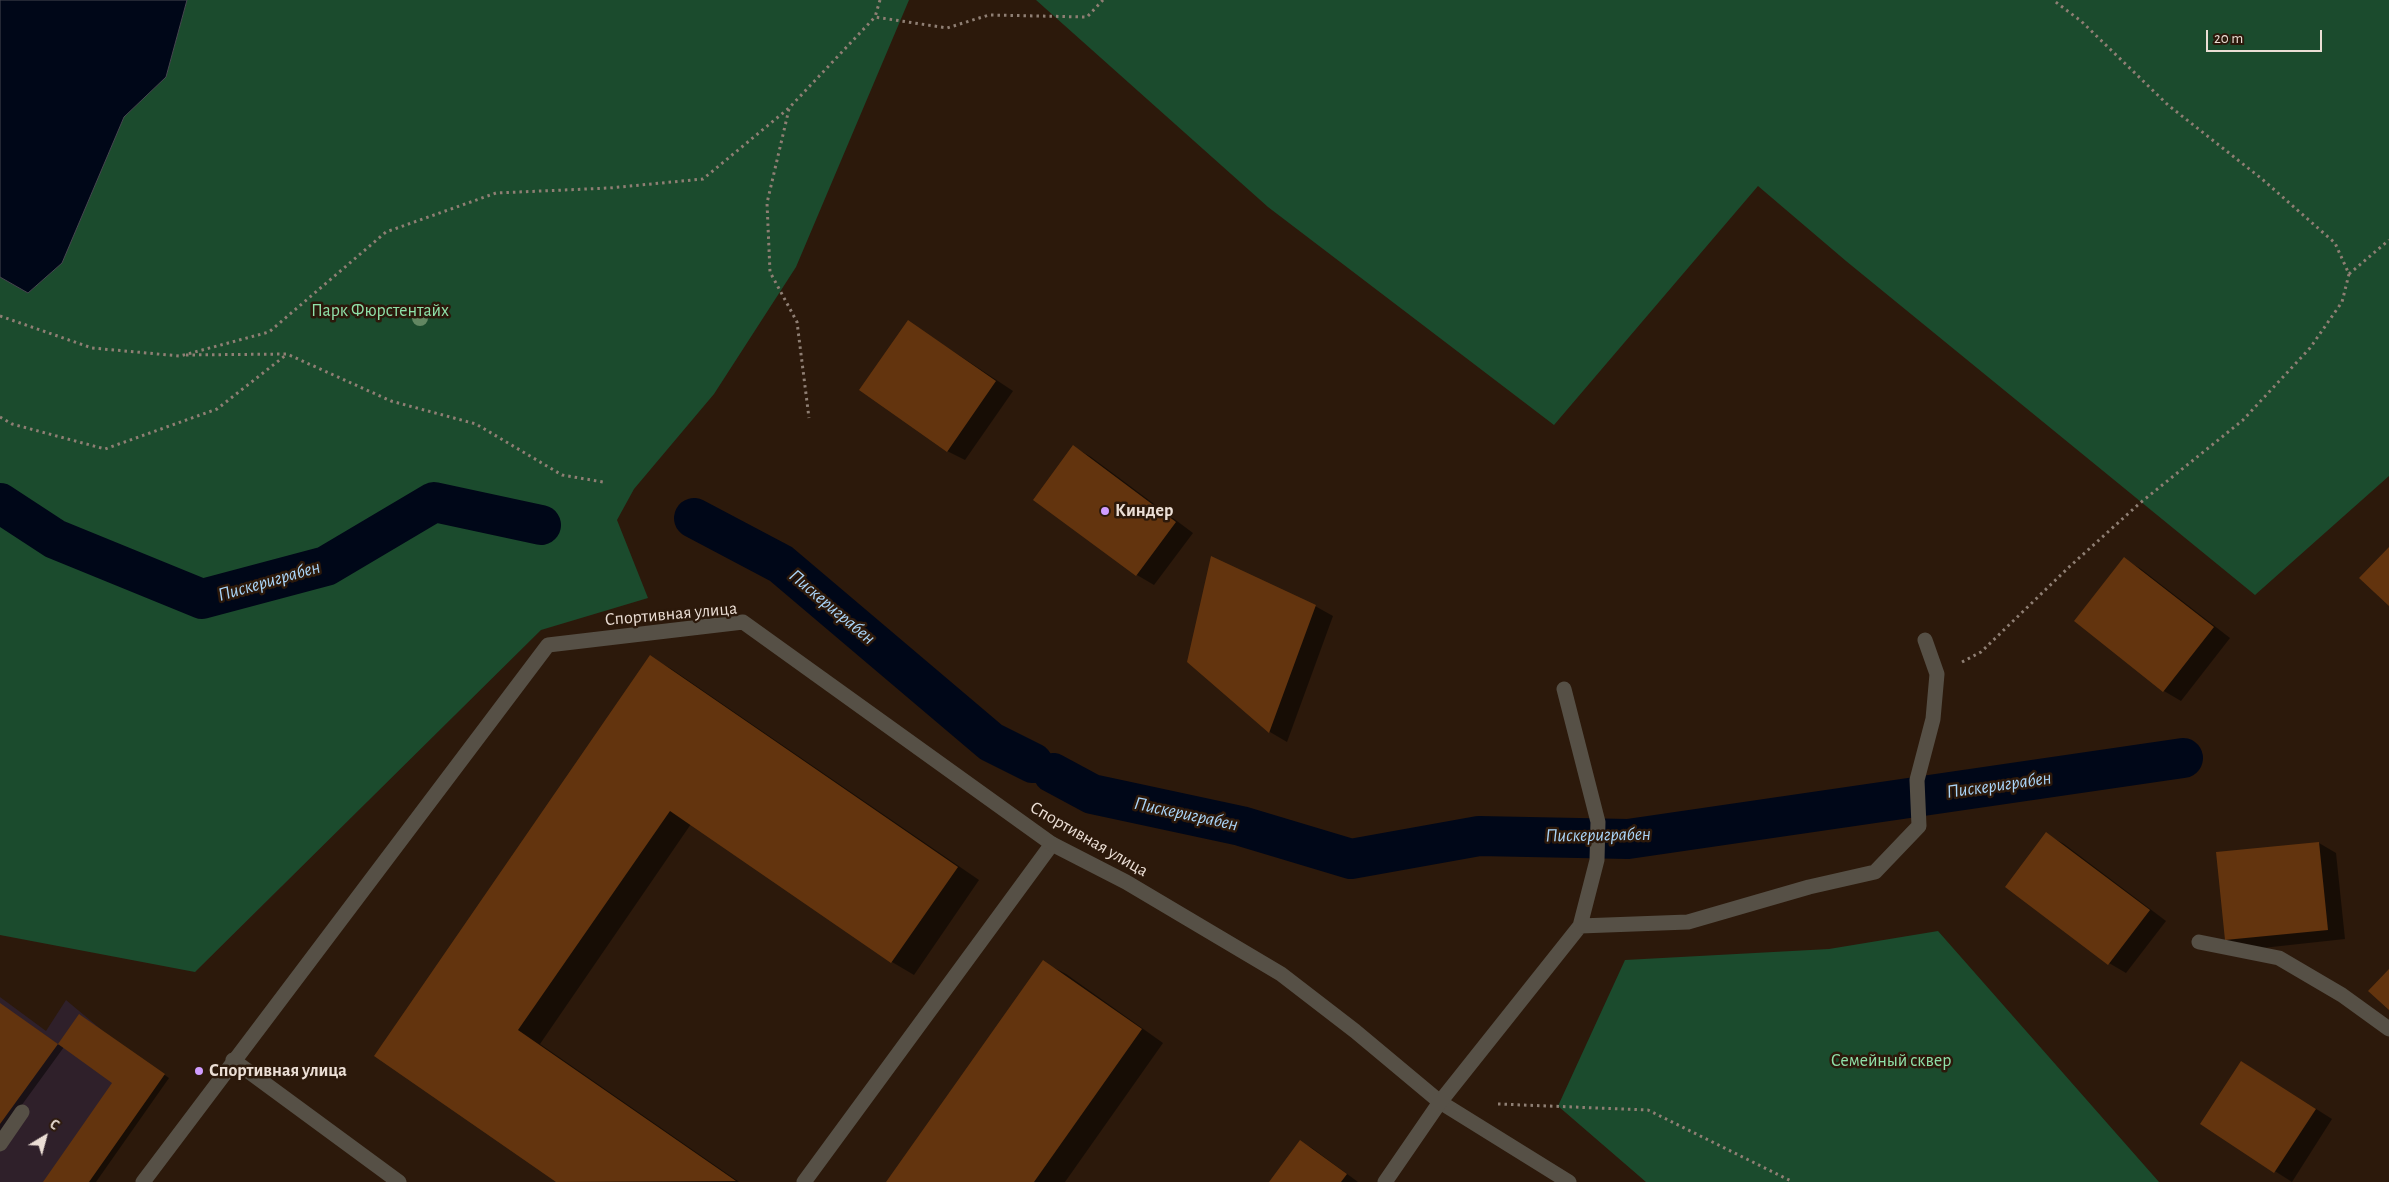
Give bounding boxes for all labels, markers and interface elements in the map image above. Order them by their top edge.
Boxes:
scale bar [2209,20,2325,52]
text: 20 m [2214,31,2243,46]
park label: Парк Фюрстентайх [311,300,449,322]
place label: Киндер [1115,500,1173,522]
marker: Киндер [1099,505,1111,517]
water label: Пискериграбен [215,556,323,606]
water label: Пискериграбен [784,564,880,650]
street label: Спортивная улица [604,597,738,631]
water label: Пискериграбен [1945,766,2053,804]
water label: Пискериграбен [1132,792,1240,836]
street label: Спортивная улица [1026,796,1152,882]
water label: Пискериграбен [1545,823,1651,847]
park label: Семейный сквер [1831,1050,1951,1072]
place label: Спортивная улица [209,1060,347,1082]
marker: Спортивная улица [193,1065,205,1077]
north arrow [20,1112,70,1162]
text: С [47,1117,61,1133]

